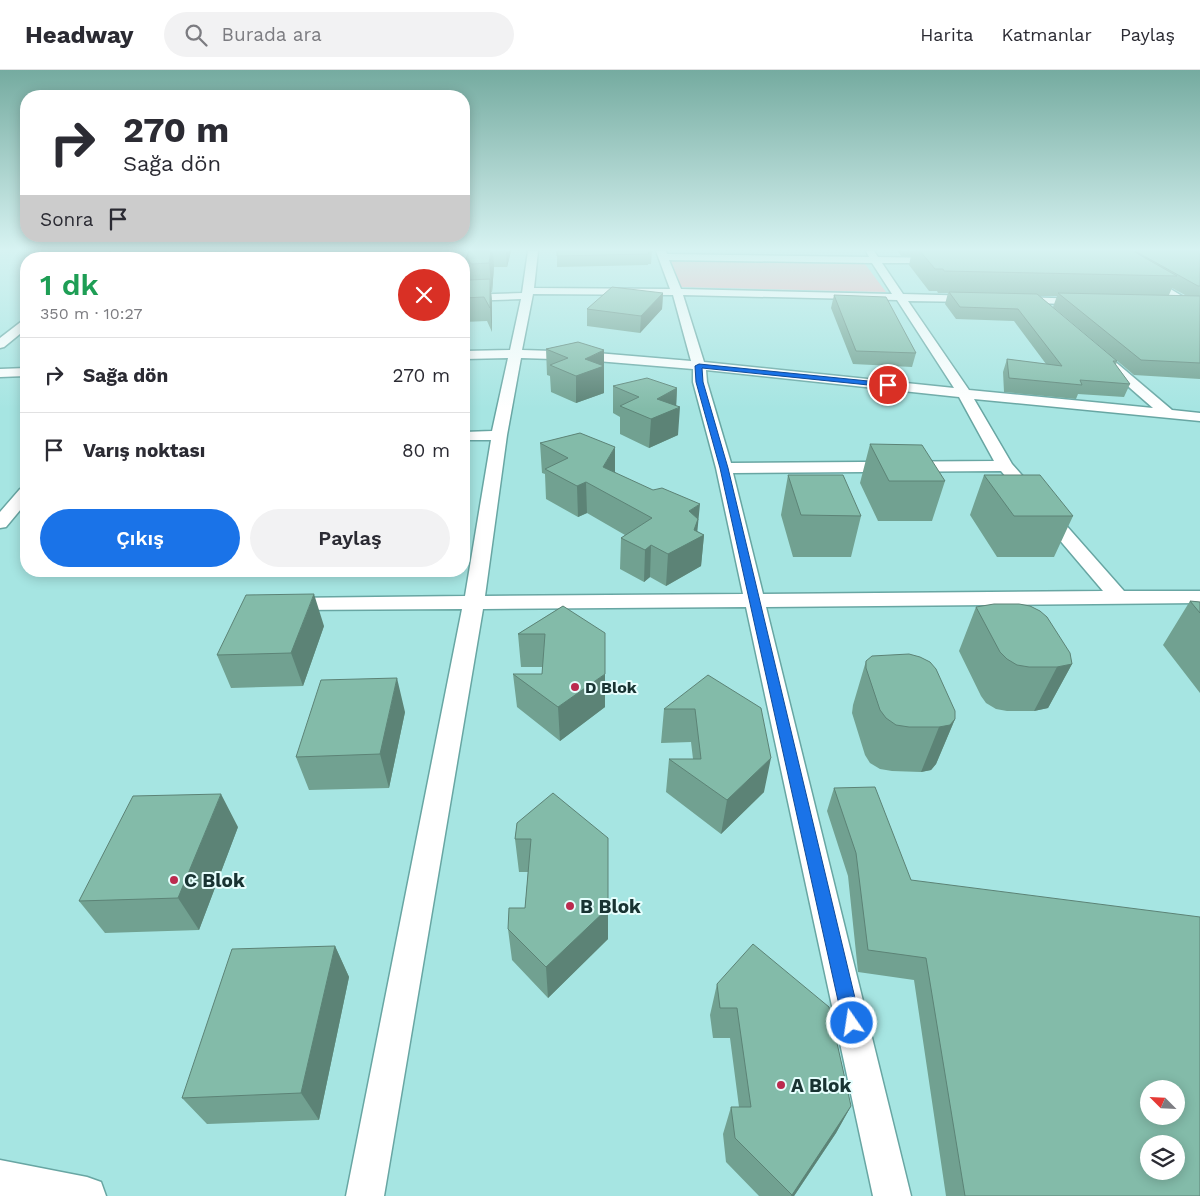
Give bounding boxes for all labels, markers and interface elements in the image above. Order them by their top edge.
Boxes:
search box [164,12,514,57]
text: Headway [25,21,134,49]
icon: search [182,21,210,49]
text: Burada ara [222,23,322,46]
text: Harita [920,24,973,45]
text: Katmanlar [1001,24,1092,45]
text: Paylaş [1120,24,1175,45]
text: 270 m [123,109,229,151]
icon: right [40,110,105,175]
text: Sağa dön [123,151,221,176]
icon: arrive [104,205,132,233]
text: Sonra [40,208,94,231]
text: 1 dk [40,267,99,302]
button: close [398,269,450,321]
text: 350 m · 10:27 [40,304,142,323]
icon: right [40,361,68,389]
text: Sağa dön [83,364,168,387]
text: 270 m [393,364,450,387]
pin [867,364,909,406]
icon: arrive [874,371,902,399]
icon: arrive [40,436,68,464]
text: Varış noktası [83,439,205,462]
text: 80 m [402,439,450,462]
button: Çıkış [40,509,240,567]
button: Paylaş [250,509,450,567]
place label: D Blok [585,678,637,697]
marker: D Blok [569,681,581,693]
place label: C Blok [184,869,245,892]
marker: C Blok [168,874,180,886]
place label: B Blok [580,895,641,918]
marker: B Blok [564,900,576,912]
position arrow [825,996,877,1048]
place label: A Blok [791,1074,851,1097]
marker: A Blok [775,1079,787,1091]
north arrow [1140,1080,1185,1125]
map controls [1140,1080,1185,1180]
button: layers [1140,1135,1185,1180]

